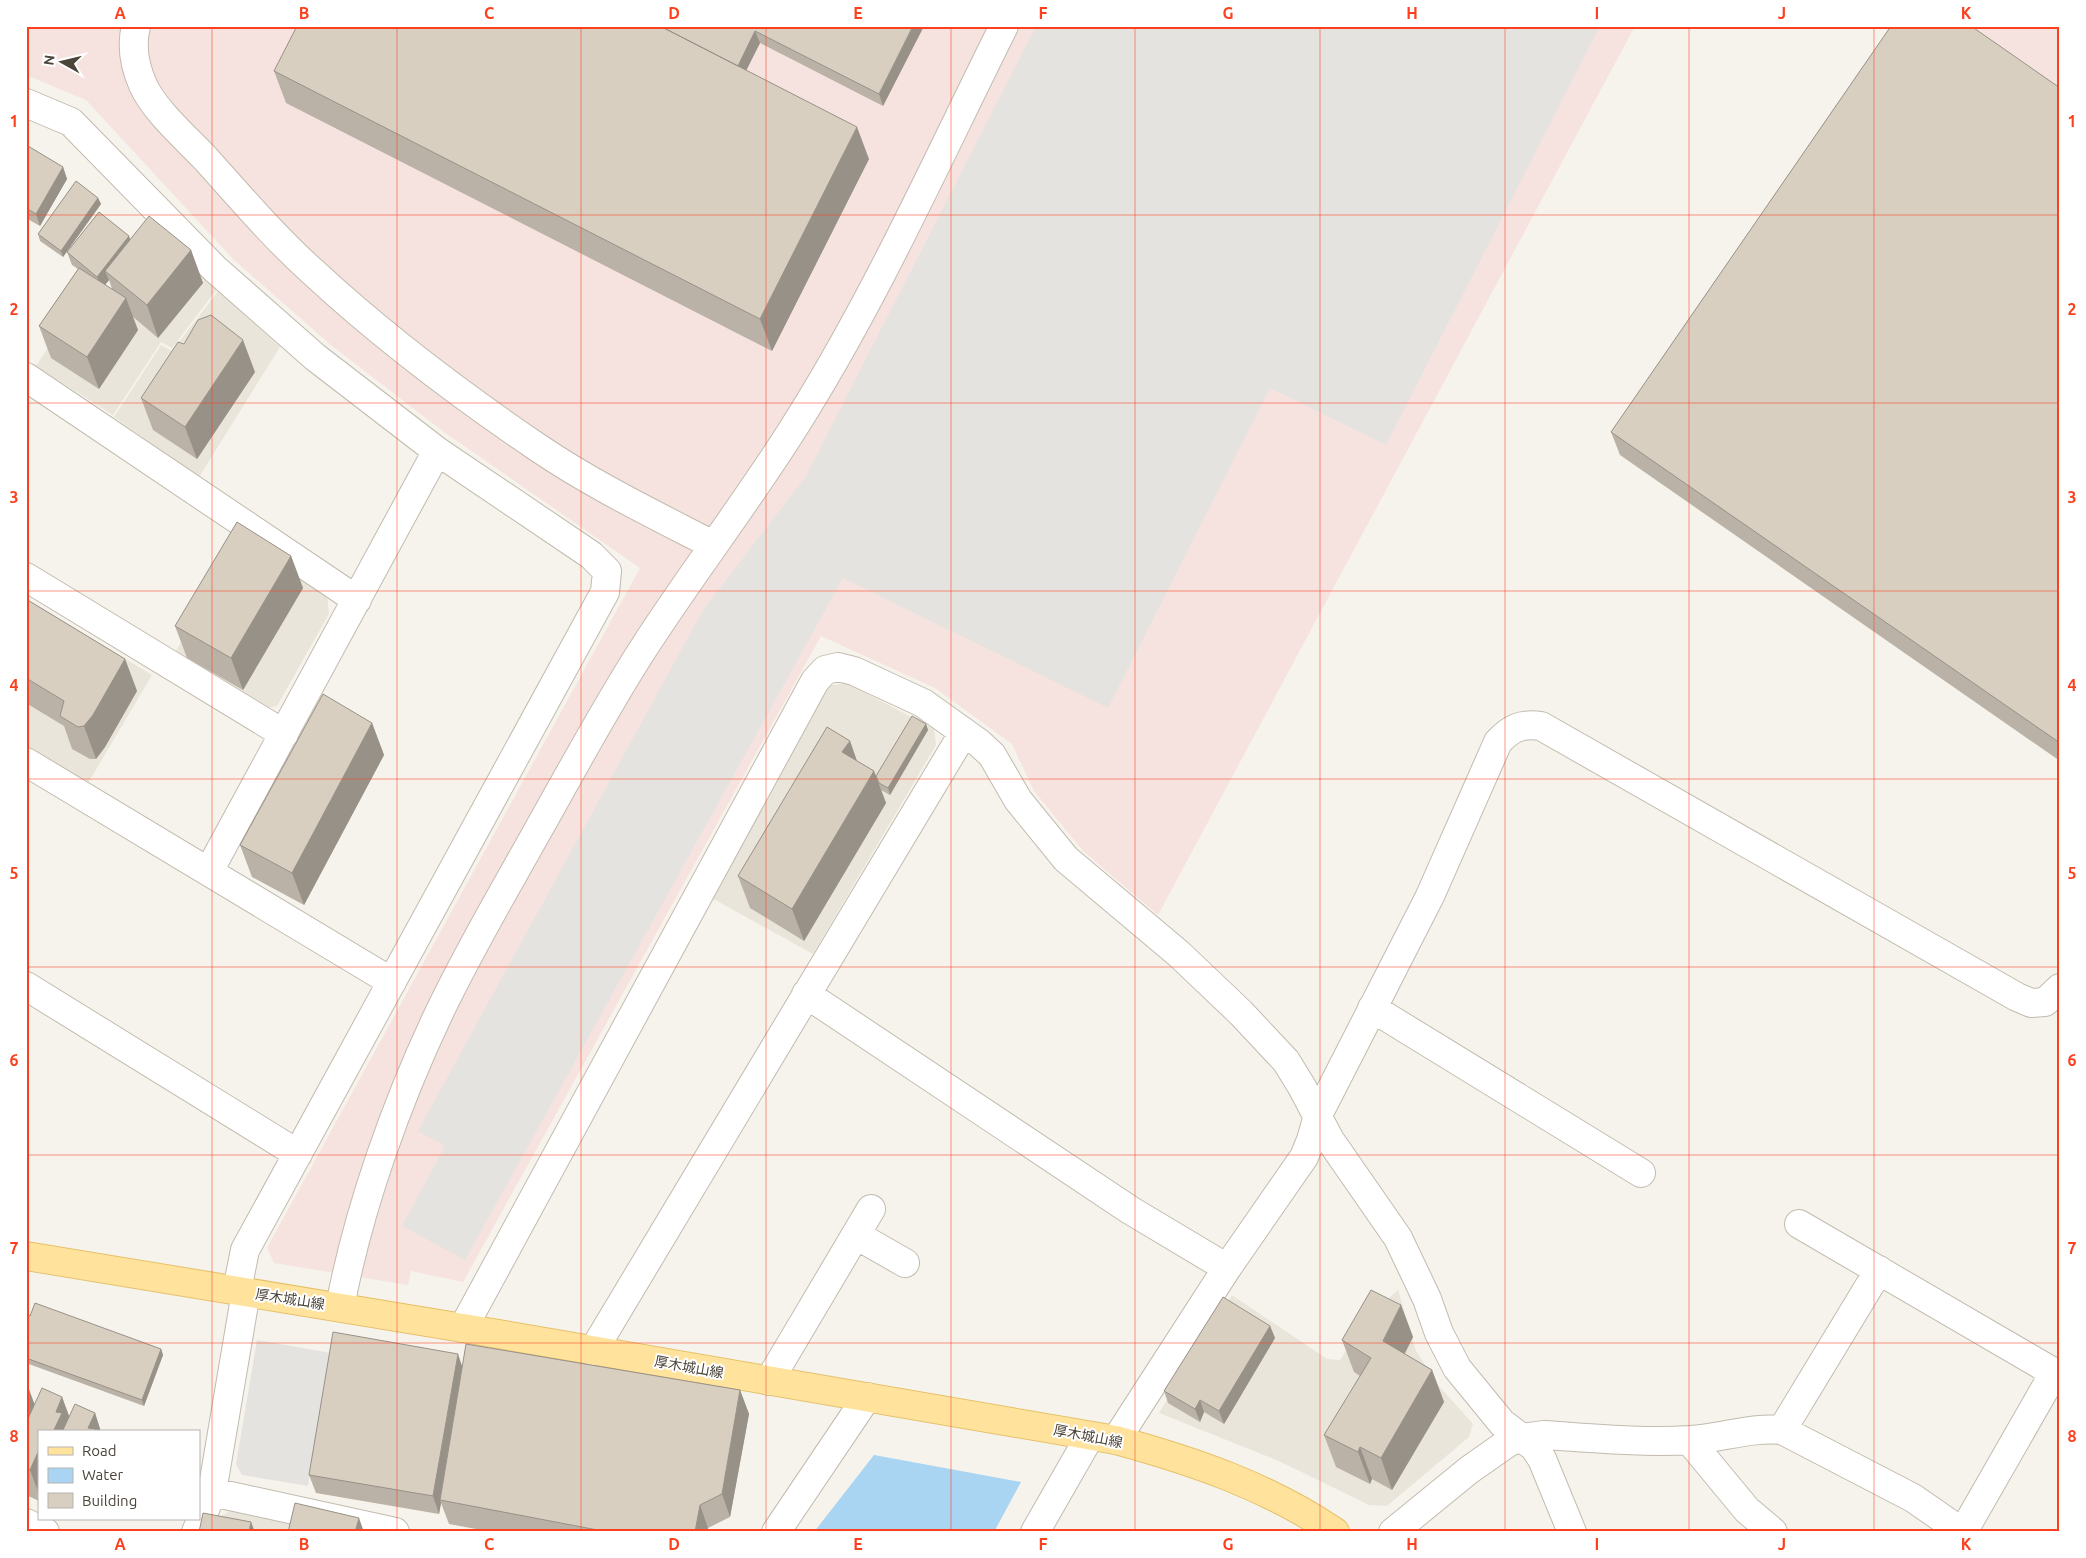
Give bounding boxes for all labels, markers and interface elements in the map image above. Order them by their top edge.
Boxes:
text: A [114,4,126,22]
text: B [299,4,309,22]
text: C [484,4,494,22]
text: D [668,4,680,22]
text: E [853,4,863,22]
text: F [1039,4,1048,22]
text: G [1222,4,1234,22]
text: H [1406,4,1418,22]
text: I [1595,4,1599,22]
text: J [1778,4,1786,22]
text: K [1961,4,1972,22]
north arrow [38,38,88,88]
text: N [40,54,58,66]
text: 1 [9,112,19,130]
text: 1 [2067,112,2077,130]
text: 2 [9,300,19,318]
text: 2 [2067,300,2077,318]
text: 3 [9,488,19,506]
text: 3 [2067,488,2077,506]
text: 4 [9,676,19,694]
text: 4 [2067,676,2077,694]
text: 5 [9,864,19,882]
text: 5 [2067,864,2077,882]
text: 6 [9,1051,19,1069]
text: 6 [2067,1051,2077,1069]
text: 7 [9,1239,19,1257]
text: 7 [2067,1239,2077,1257]
street label: 厚木城山線 [254,1286,326,1312]
street label: 厚木城山線 [653,1353,725,1381]
street label: 厚木城山線 [1052,1421,1124,1451]
text: 8 [9,1427,19,1445]
text: 8 [2067,1427,2077,1445]
legend [38,1430,200,1520]
text: Road [82,1442,117,1459]
text: Water [82,1466,123,1483]
text: Building [82,1492,137,1509]
text: A [114,1535,126,1553]
text: B [299,1535,309,1553]
text: C [484,1535,494,1553]
text: D [668,1535,680,1553]
text: E [853,1535,863,1553]
text: F [1039,1535,1048,1553]
text: G [1222,1535,1234,1553]
text: H [1406,1535,1418,1553]
text: I [1595,1535,1599,1553]
text: J [1778,1535,1786,1553]
text: K [1961,1535,1972,1553]

